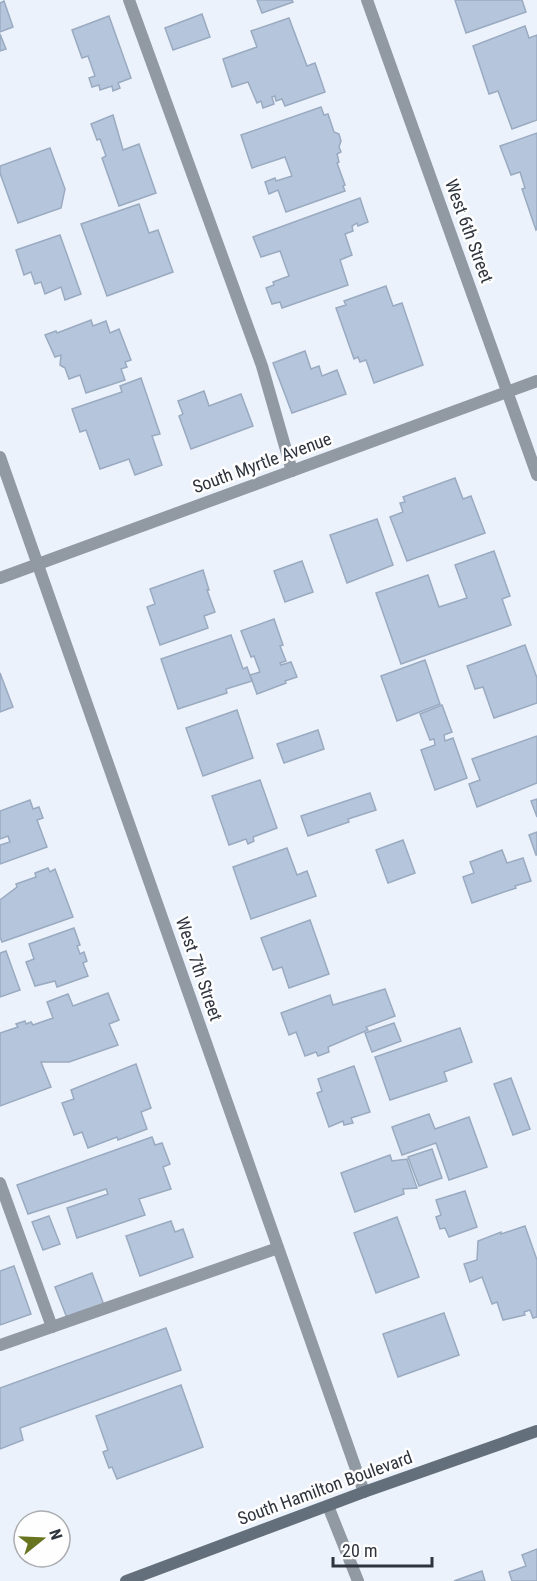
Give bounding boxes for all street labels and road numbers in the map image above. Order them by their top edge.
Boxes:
street label: West 6th Street [441,176,498,286]
street label: South Myrtle Avenue [190,428,334,497]
street label: West 7th Street [172,914,227,1024]
street label: South Hamilton Boulevard [235,1446,415,1529]

